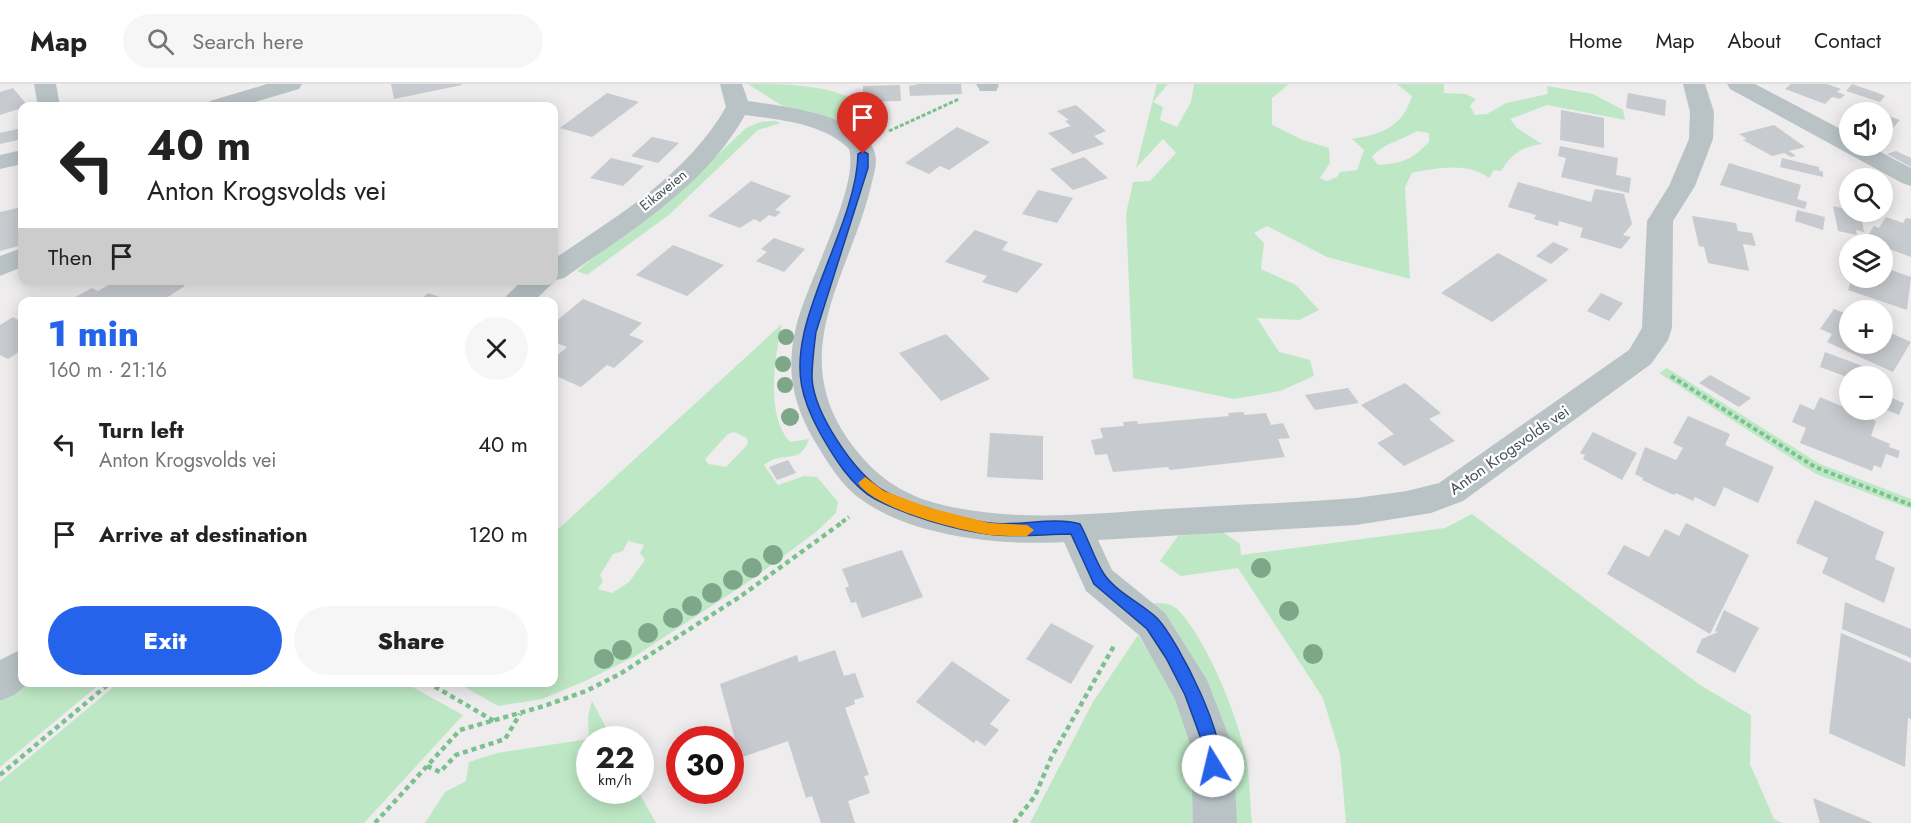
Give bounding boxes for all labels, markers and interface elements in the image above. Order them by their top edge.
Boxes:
search box [123,14,543,68]
text: Map [30,21,87,62]
icon: search [144,25,177,58]
text: Search here [192,25,304,57]
text: Home [1569,26,1622,56]
text: Map [1655,26,1695,56]
text: About [1728,26,1781,56]
text: Contact [1814,26,1881,56]
pin [837,92,888,154]
icon: arrive [846,101,879,134]
map controls [1839,102,1893,420]
button: sound [1839,102,1893,156]
text: 40 m [147,115,251,176]
icon: left [48,126,126,204]
street label: Eikaveien [635,165,691,215]
button: search [1839,168,1893,222]
text: Anton Krogsvolds vei [147,171,387,210]
button: layers [1839,234,1893,288]
icon: arrive [105,240,138,273]
text: Then [48,241,93,273]
button: + [1839,300,1893,354]
text: 1 min [48,307,139,359]
button: close [465,317,528,380]
text: 160 m · 21:16 [48,356,167,385]
button: − [1839,366,1893,420]
street label: Anton Krogsvolds vei [1444,400,1574,500]
text: Turn left [99,414,184,446]
icon: left [48,428,81,461]
text: 40 m [478,428,528,460]
text: Anton Krogsvolds vei [99,446,277,475]
icon: arrive [48,518,81,551]
text: Arrive at destination [99,518,308,550]
text: 120 m [469,518,528,550]
button: Exit [48,606,282,675]
button: Share [294,606,528,675]
speed limit sign: 30 [666,726,744,804]
position arrow [1181,734,1245,798]
text: 22 [595,736,635,779]
text: km/h [598,769,632,791]

